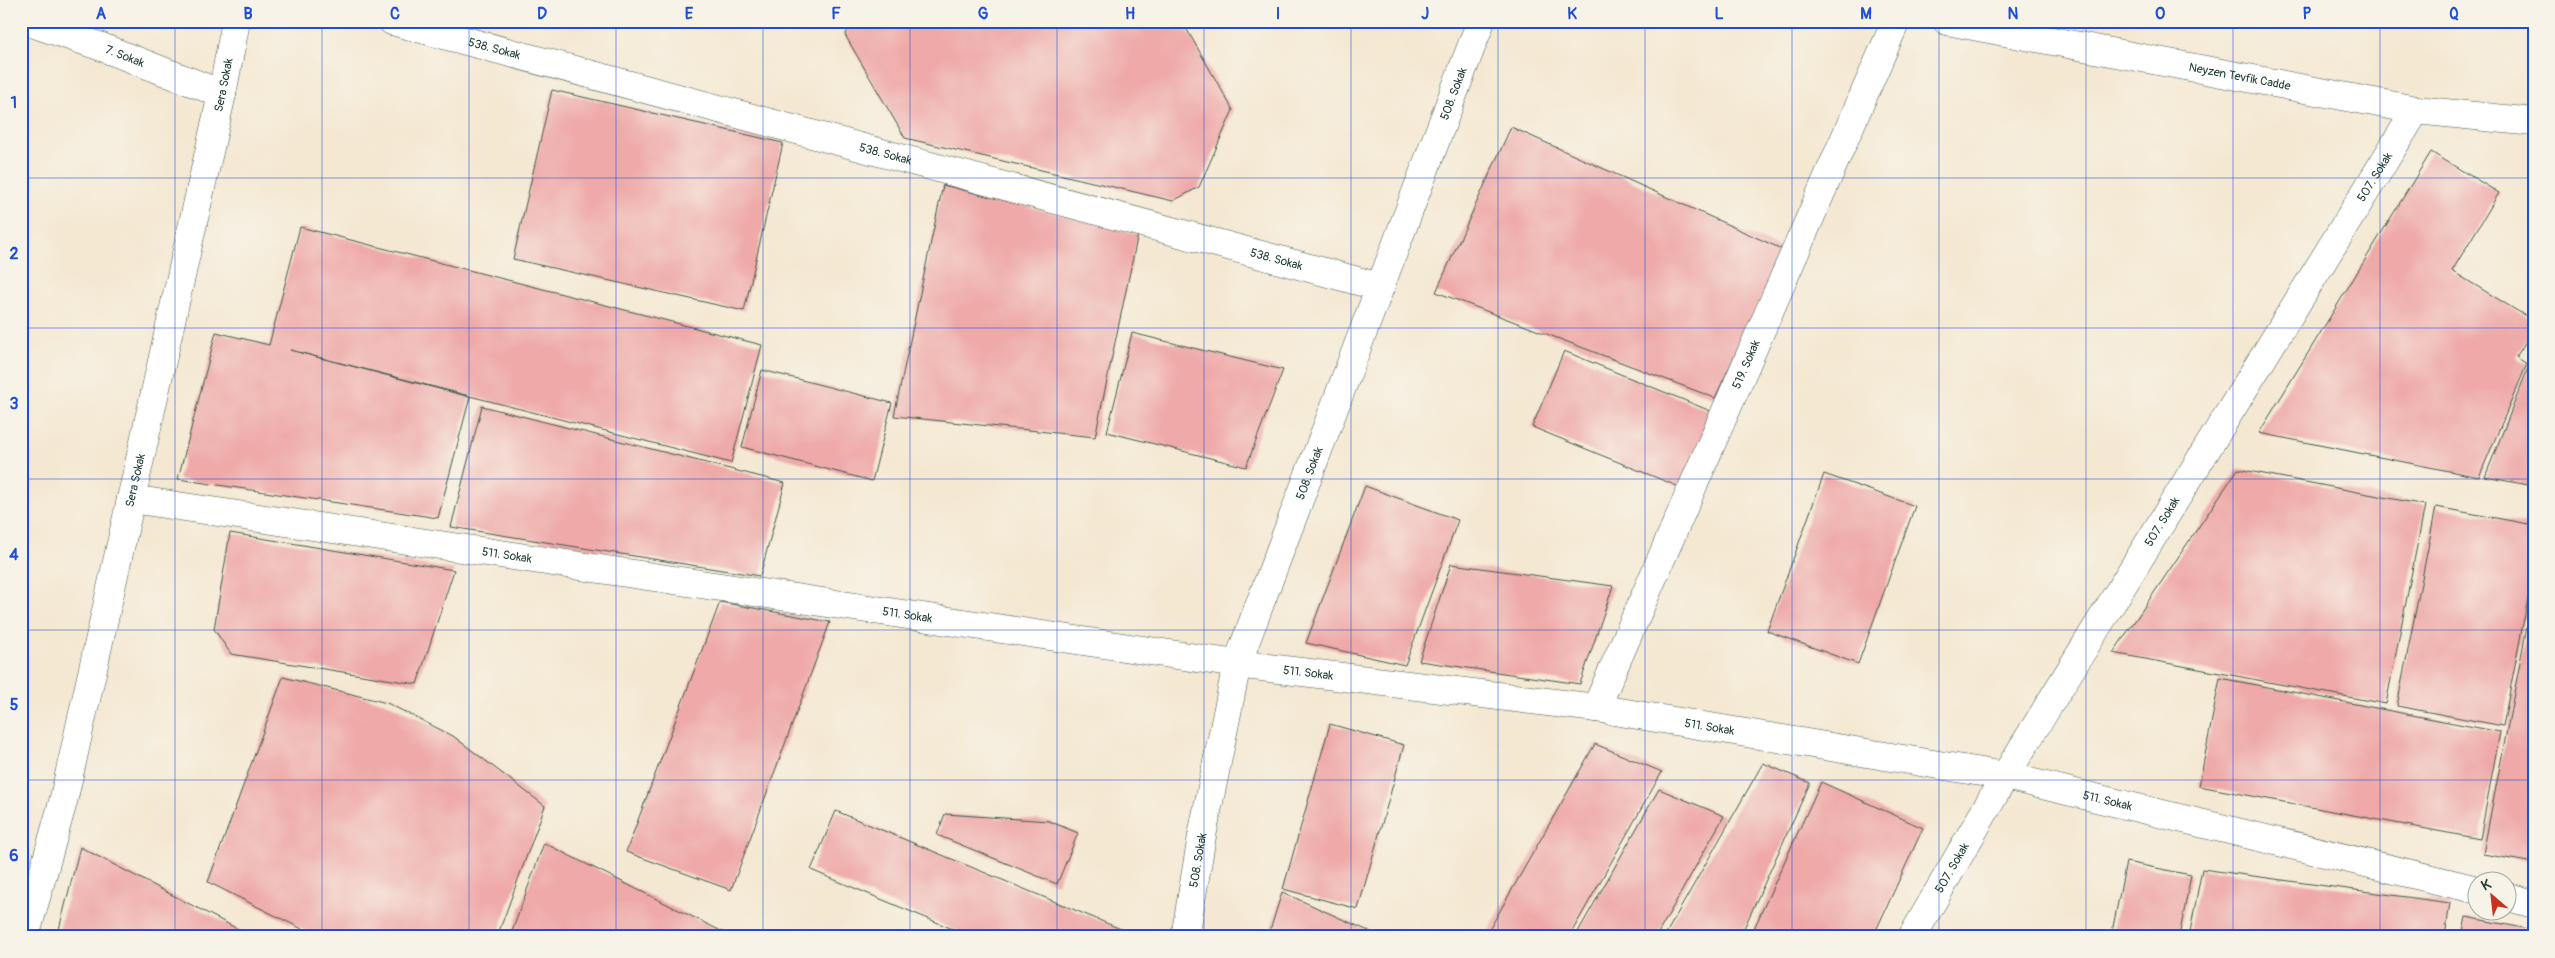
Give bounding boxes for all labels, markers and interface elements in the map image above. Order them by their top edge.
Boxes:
text: A [96,4,107,24]
text: B [243,4,253,24]
text: C [390,4,400,24]
text: D [537,4,547,24]
text: E [685,4,694,24]
text: F [831,4,841,24]
text: G [978,4,989,24]
text: H [1125,4,1135,24]
text: I [1276,4,1280,24]
text: J [1421,4,1429,24]
text: K [1567,4,1577,24]
text: L [1714,4,1724,24]
text: M [1860,4,1872,24]
text: N [2008,4,2019,24]
text: O [2155,4,2165,24]
text: P [2303,4,2312,24]
text: Q [2449,4,2459,24]
street label: 538. Sokak [467,34,522,63]
street label: 7. Sokak [103,42,147,71]
street label: Sera Sokak [211,57,236,113]
street label: Neyzen Tevfik Cadde [2188,60,2292,94]
street label: 508. Sokak [1437,65,1470,122]
text: 1 [11,93,17,113]
street label: 538. Sokak [858,140,913,168]
street label: 507. Sokak [2354,149,2396,204]
text: 2 [10,244,19,264]
street label: 538. Sokak [1249,245,1304,273]
street label: 519. Sokak [1729,338,1763,391]
text: 3 [10,394,19,414]
street label: 508. Sokak [1293,445,1326,502]
street label: Sera Sokak [122,452,149,508]
street label: 507. Sokak [2141,494,2183,549]
street label: 511. Sokak [481,544,533,566]
text: 4 [9,545,19,565]
street label: 511. Sokak [881,604,933,626]
street label: 511. Sokak [1282,662,1334,683]
text: 5 [10,695,19,715]
street label: 511. Sokak [1684,715,1736,738]
street label: 511. Sokak [2081,788,2134,814]
street label: 508. Sokak [1186,831,1210,888]
street label: 507. Sokak [1932,840,1972,895]
text: 6 [9,846,19,866]
north arrow [2468,870,2518,920]
text: K [2478,875,2494,894]

